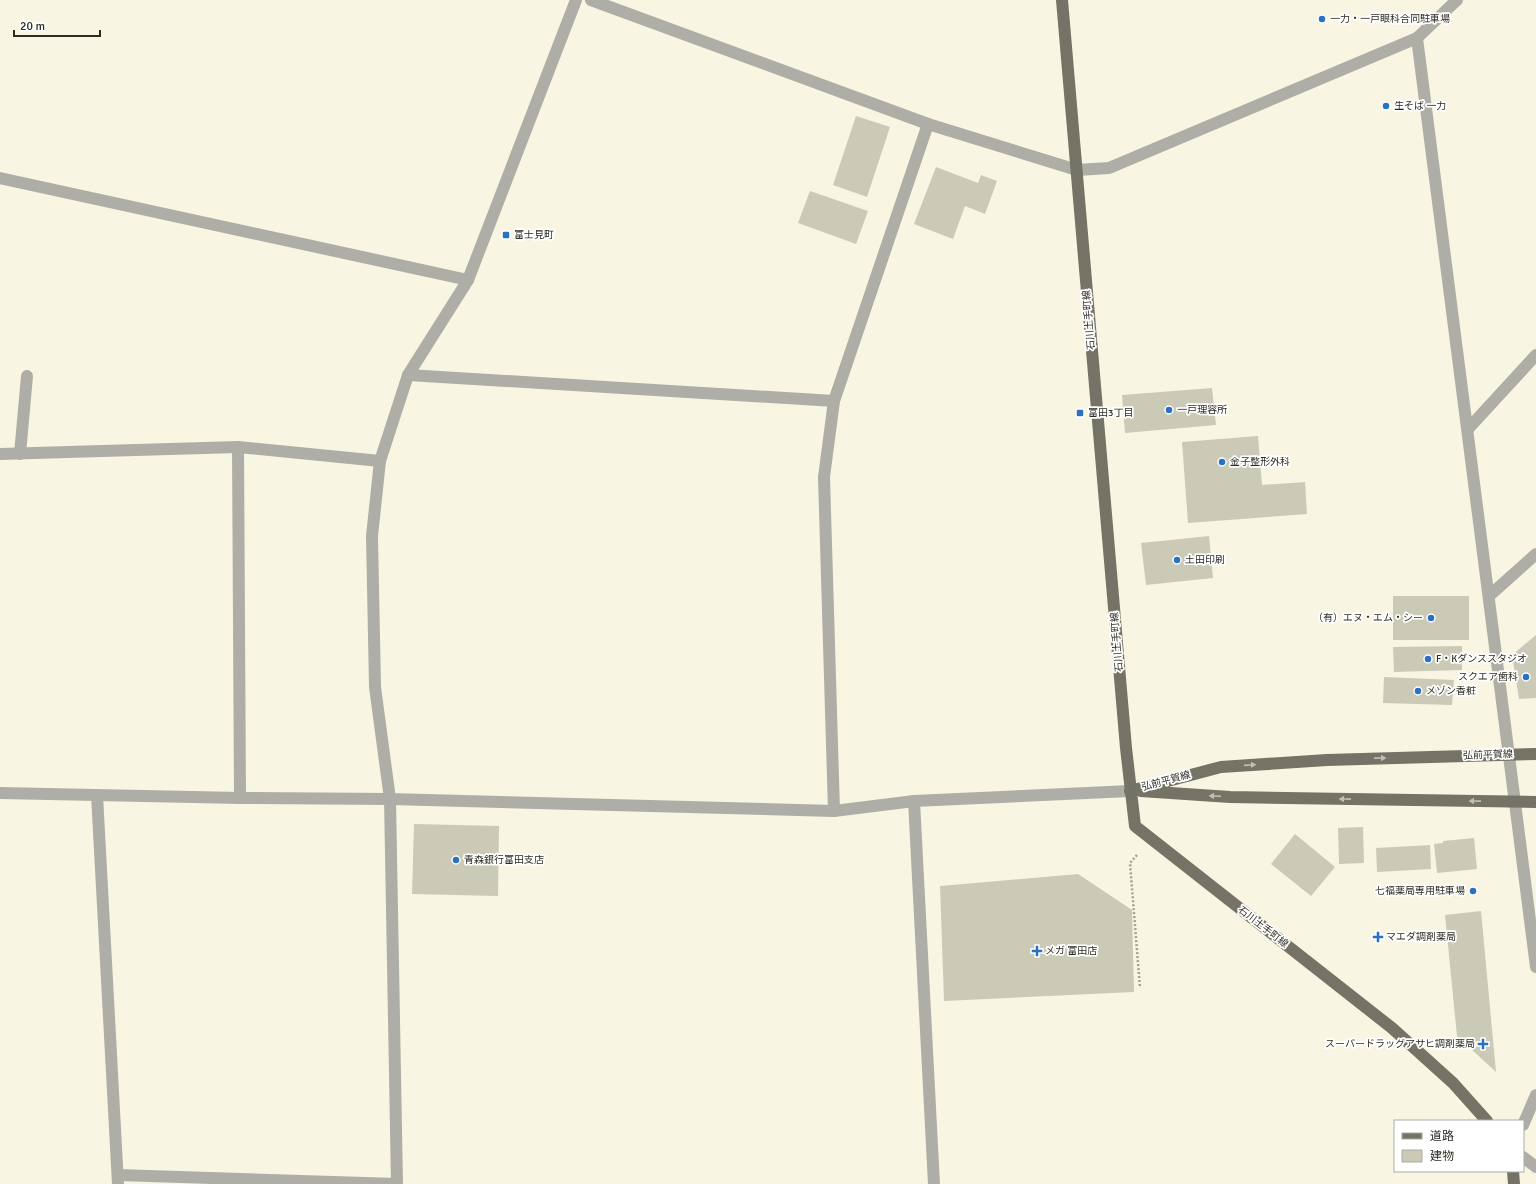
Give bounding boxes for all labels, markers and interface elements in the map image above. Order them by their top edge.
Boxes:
scale bar [14,12,100,38]
place label: 一力・一戸眼科合同駐車場 [1330,13,1450,25]
marker: 一力・一戸眼科合同駐車場 [1317,14,1327,24]
text: 20 m [20,19,45,34]
place label: 生そば 一力 [1394,100,1446,112]
marker: 生そば 一力 [1381,101,1391,111]
place label: 富士見町 [514,229,554,241]
marker: 富士見町 [501,230,511,240]
street label: 石川土手町線 [1080,290,1098,350]
place label: 一戸理容所 [1177,404,1227,416]
marker: 一戸理容所 [1164,405,1174,415]
place label: 富田3丁目 [1088,407,1133,419]
marker: 富田3丁目 [1075,408,1085,418]
place label: 金子整形外科 [1230,456,1290,468]
marker: 金子整形外科 [1217,457,1227,467]
place label: 土田印刷 [1185,554,1225,566]
marker: 土田印刷 [1172,555,1182,565]
street label: 石川土手町線 [1108,612,1126,672]
place label: （有）エヌ・エム・シー [1313,612,1423,624]
marker: （有）エヌ・エム・シー [1426,613,1436,623]
place label: F・Kダンススタジオ [1436,653,1527,665]
marker: F・Kダンススタジオ [1423,654,1433,664]
place label: スクエア歯科 [1458,671,1518,683]
marker: スクエア歯科 [1521,672,1531,682]
place label: メゾン香粧 [1426,685,1476,697]
marker: メゾン香粧 [1413,686,1423,696]
street label: 弘前平賀線 [1463,748,1513,762]
one-way arrow [1374,755,1386,762]
one-way arrow [1244,761,1256,768]
street label: 弘前平賀線 [1140,769,1192,793]
one-way arrow [1208,793,1221,799]
one-way arrow [1338,796,1351,802]
one-way arrow [1468,798,1481,804]
place label: 青森銀行富田支店 [464,854,544,866]
marker: 青森銀行富田支店 [451,855,461,865]
place label: 七福薬局専用駐車場 [1375,885,1465,897]
marker: 七福薬局専用駐車場 [1468,886,1478,896]
street label: 石川土手町線 [1236,904,1290,950]
place label: マエダ調剤薬局 [1386,931,1456,943]
marker: マエダ調剤薬局 [1373,932,1383,942]
place label: メガ 富田店 [1045,945,1097,957]
marker: メガ 富田店 [1032,946,1042,956]
place label: スーパードラッグアサヒ調剤薬局 [1325,1038,1475,1050]
marker: スーパードラッグアサヒ調剤薬局 [1478,1039,1488,1049]
legend [1394,1120,1524,1172]
text: 道路 [1430,1129,1454,1144]
text: 建物 [1430,1149,1454,1164]

